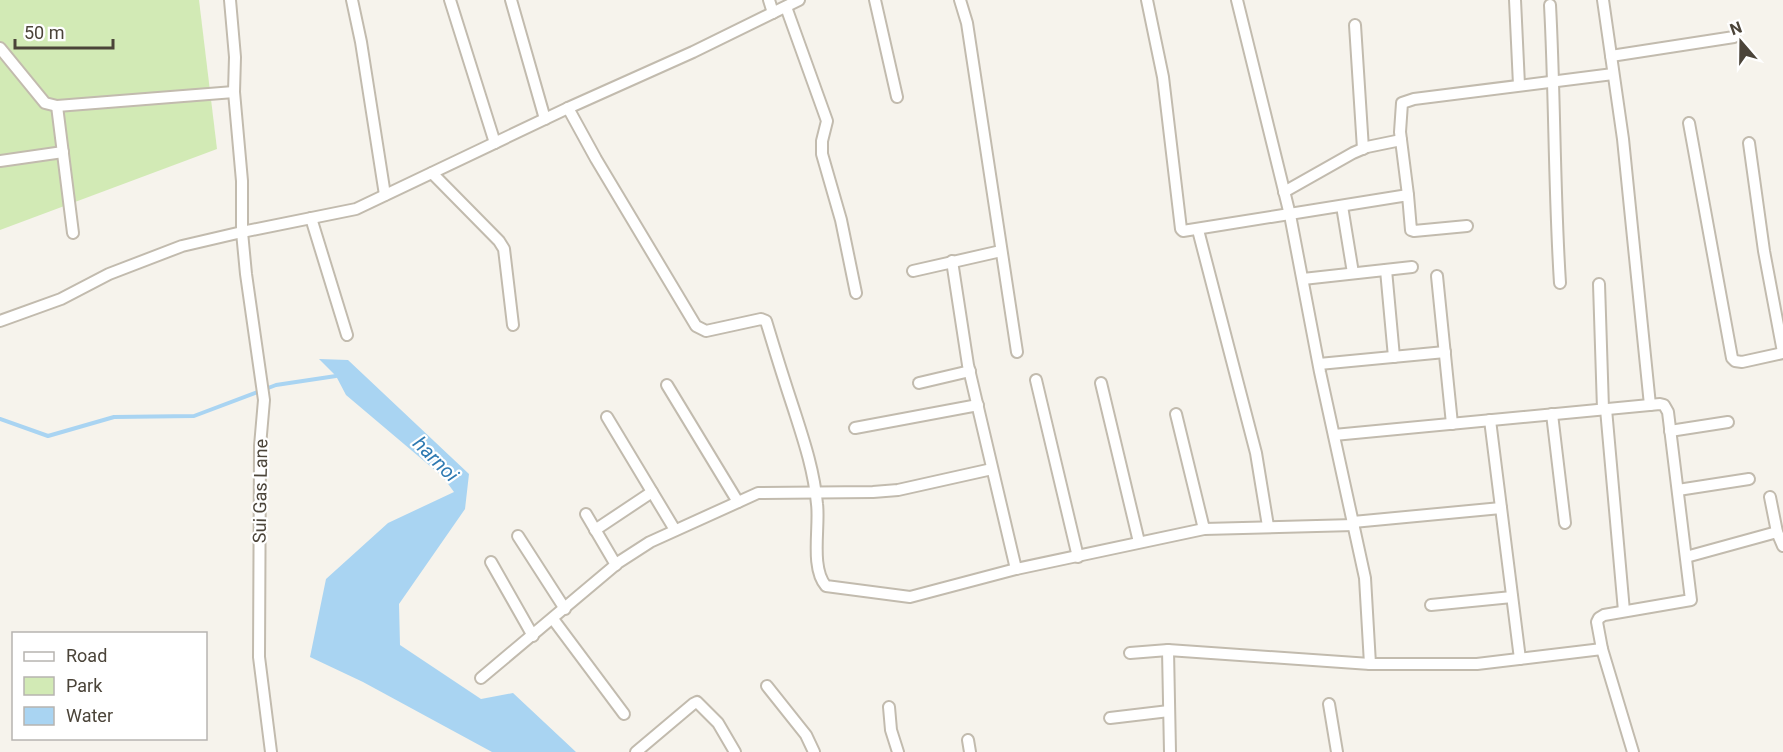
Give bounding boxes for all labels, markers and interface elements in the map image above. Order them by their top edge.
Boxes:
scale bar [15,12,112,50]
north arrow [1711,12,1771,72]
text: N [1727,18,1745,39]
text: 50 m [24,22,64,43]
water label: harnoi [408,431,464,487]
street label: Sui Gas Lane [249,439,271,543]
legend [12,632,207,740]
text: Road [66,645,107,666]
text: Park [66,675,103,696]
text: Water [66,705,113,726]

